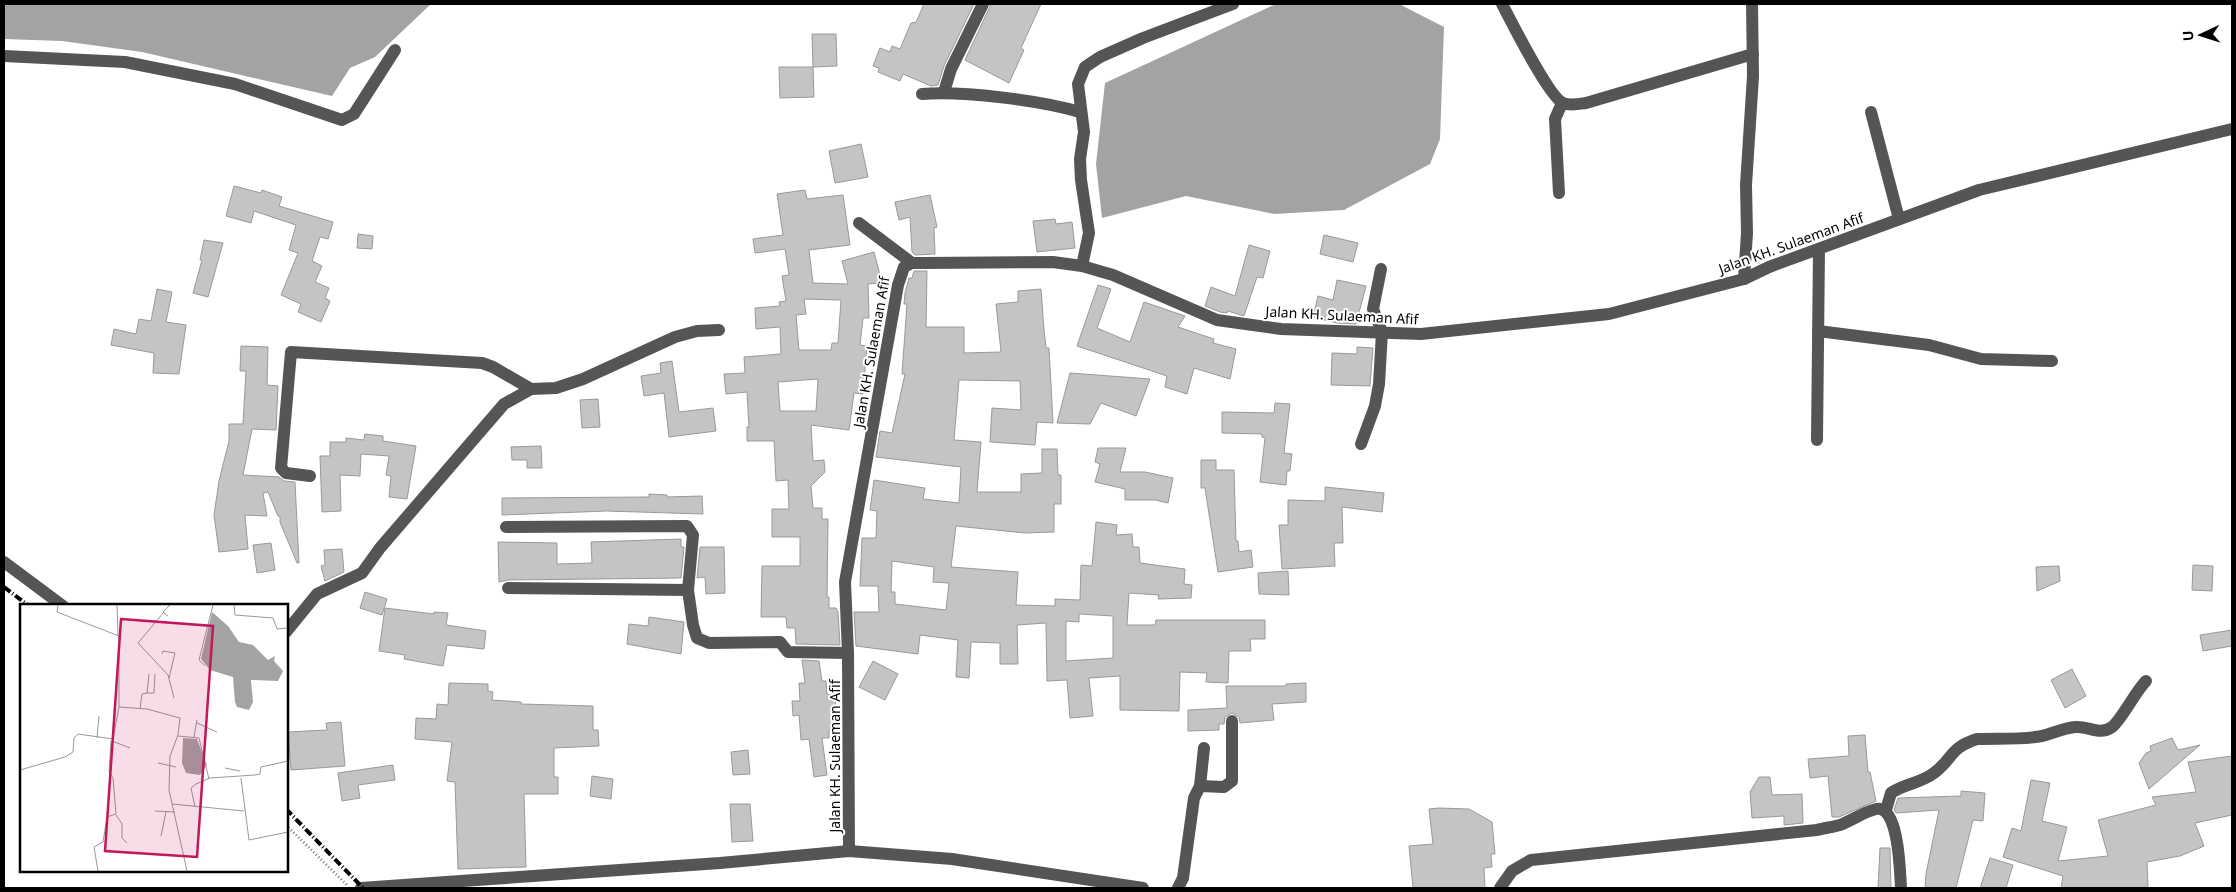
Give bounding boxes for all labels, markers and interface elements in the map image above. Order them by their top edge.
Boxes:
north arrow [2176,10,2226,60]
text: U [2178,30,2197,42]
street label: Jalan KH. Sulaeman Afif [1714,208,1867,279]
street label: Jalan KH. Sulaeman Afif [848,274,894,431]
street label: Jalan KH. Sulaeman Afif [1263,301,1420,329]
inset map [20,604,288,872]
street label: Jalan KH. Sulaeman Afif [825,678,844,835]

